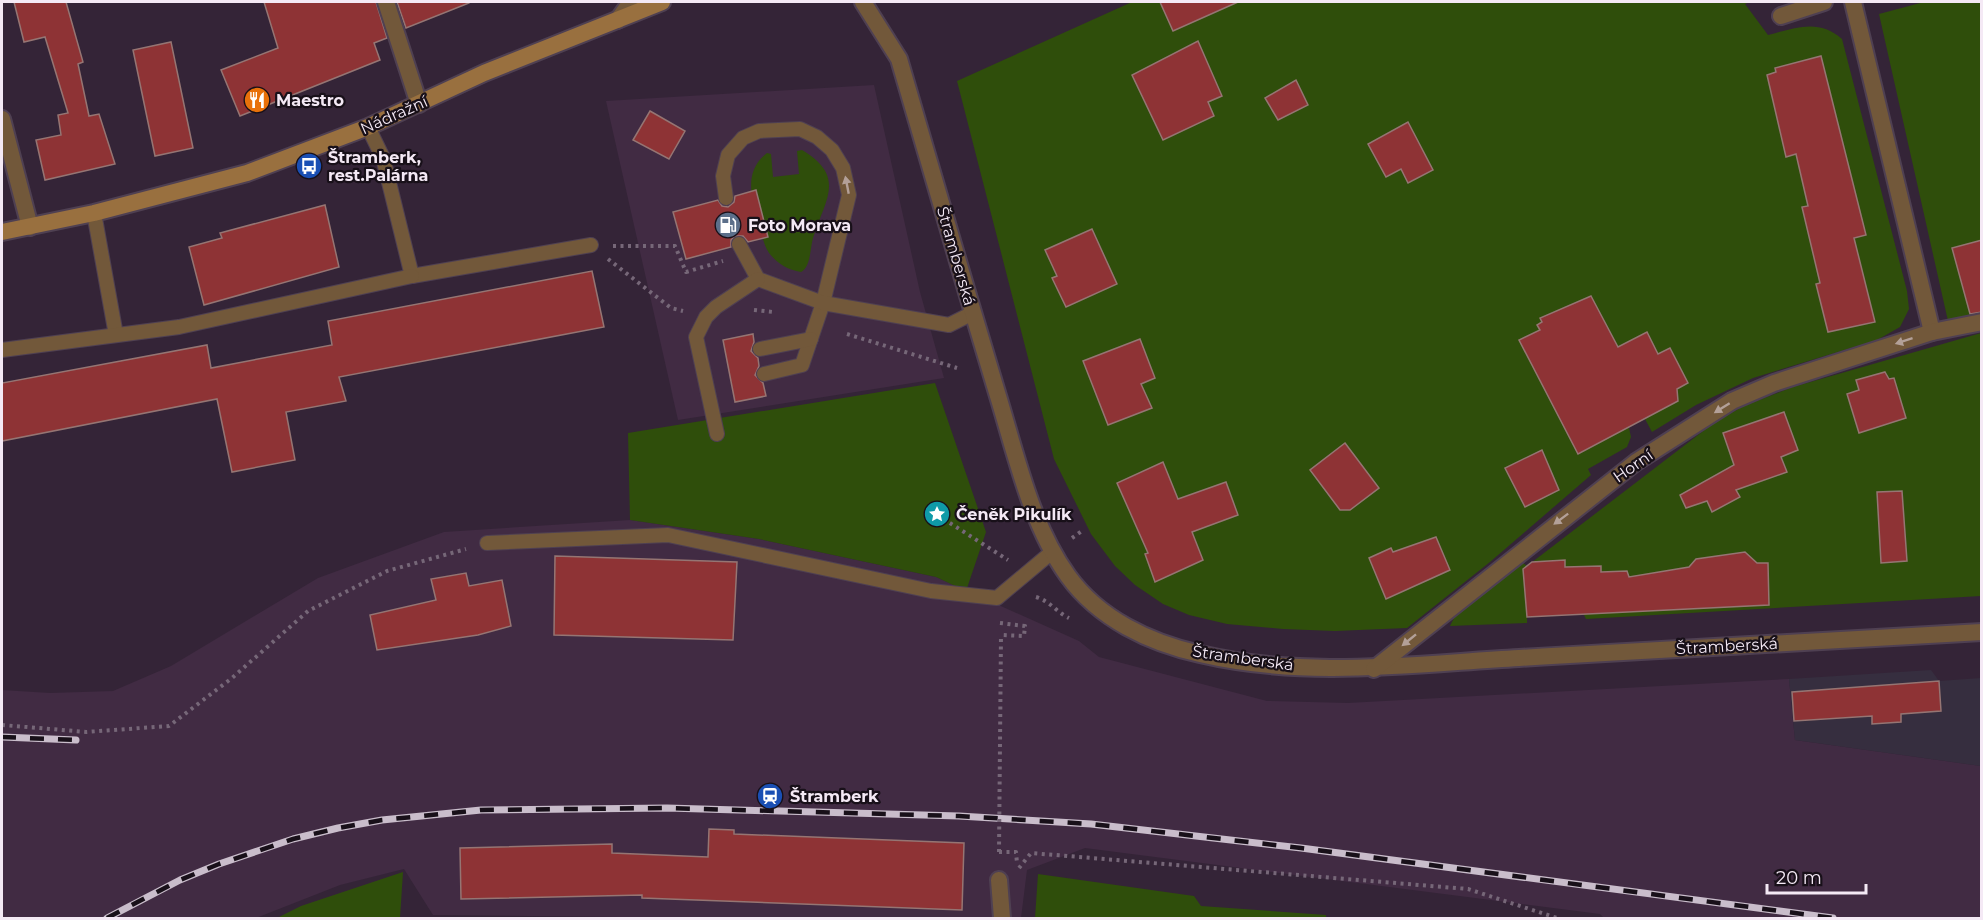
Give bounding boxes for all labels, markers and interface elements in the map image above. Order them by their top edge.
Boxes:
restaurant icon: Maestro [242,85,272,115]
place label: Maestro [276,91,344,110]
street label: Nádražní [357,91,431,138]
place label: Štramberk, rest.Palárna [328,148,428,185]
bus stop icon: Štramberk, rest.Palárna [294,151,324,181]
one-way arrow [842,175,851,194]
street label: Štramberská [933,204,979,308]
fuel station icon: Foto Morava [713,210,743,240]
place label: Foto Morava [748,216,851,235]
one-way arrow [1895,337,1913,346]
one-way arrow [1714,402,1730,413]
street label: Horní [1609,445,1657,487]
place icon: Čeněk Pikulík [922,499,952,529]
place label: Čeněk Pikulík [956,505,1072,524]
one-way arrow [1554,512,1569,524]
one-way arrow [1401,634,1417,647]
street label: Štramberská [1676,634,1778,658]
street label: Štramberská [1191,641,1295,675]
station icon: Štramberk [755,781,785,811]
place label: Štramberk [790,787,879,806]
scale bar [1767,857,1866,895]
text: 20 m [1776,867,1822,889]

